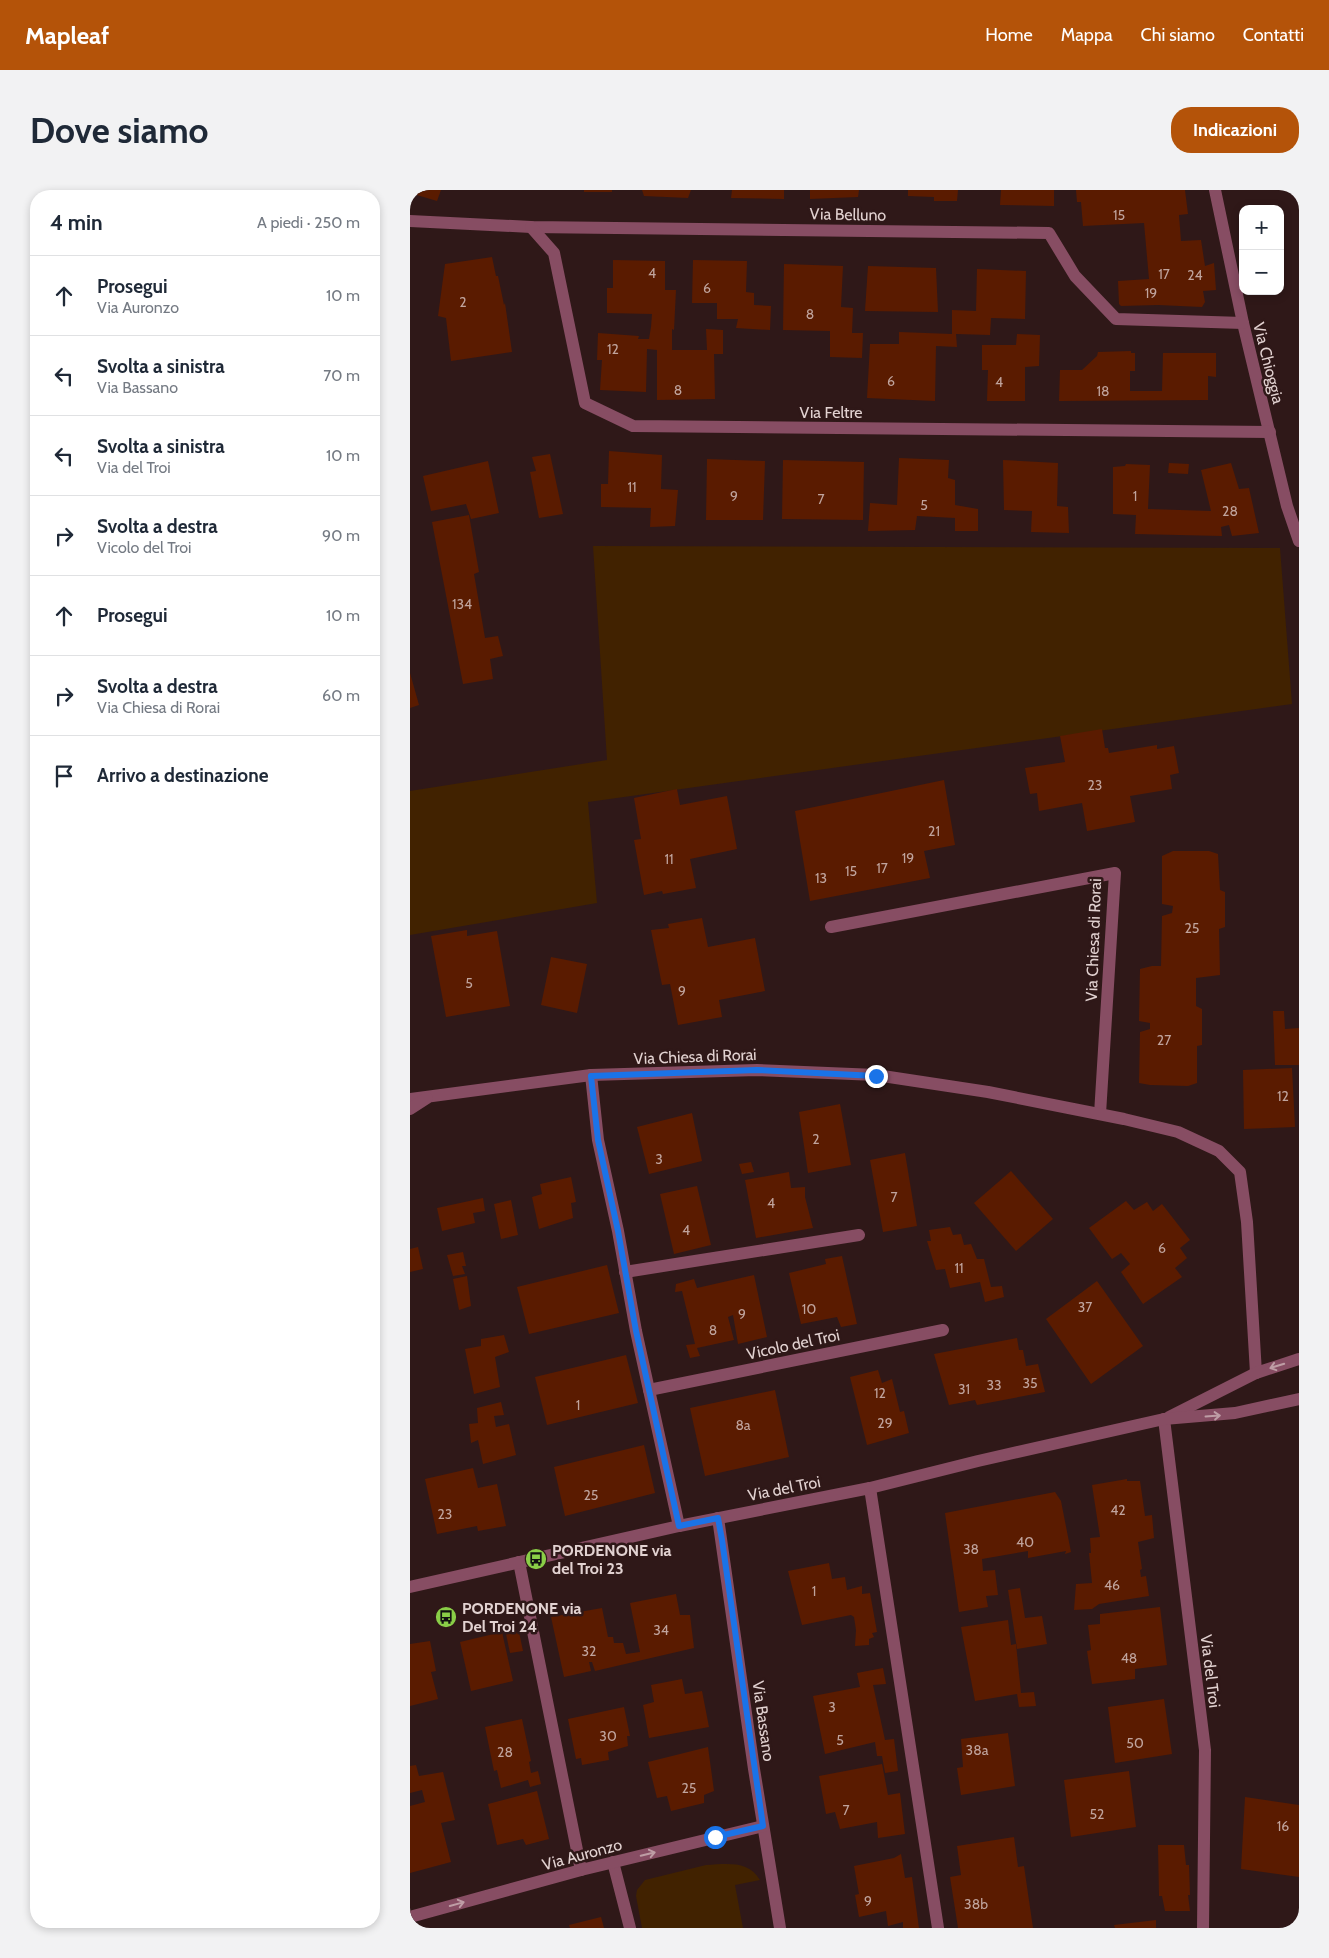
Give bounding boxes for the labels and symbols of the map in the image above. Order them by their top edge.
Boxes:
street label: Via Belluno [810,204,887,225]
house number: 15 [1113,206,1125,224]
house number: 4 [648,264,656,282]
house number: 17 [1158,265,1170,283]
house number: 24 [1187,266,1203,284]
house number: 6 [703,279,711,297]
house number: 19 [1145,284,1157,302]
house number: 2 [459,293,467,311]
house number: 8 [806,305,814,323]
street label: Via Chioggia [1249,320,1288,406]
house number: 12 [607,340,619,358]
house number: 6 [887,372,895,390]
house number: 4 [995,373,1003,391]
house number: 8 [674,381,682,399]
house number: 18 [1096,382,1110,400]
street label: Via Feltre [799,403,863,422]
house number: 11 [627,478,637,496]
house number: 9 [730,487,738,505]
house number: 1 [1133,487,1137,505]
house number: 7 [817,490,825,508]
house number: 5 [920,496,928,514]
house number: 28 [1222,502,1238,520]
house number: 134 [452,595,472,613]
house number: 23 [1088,776,1102,794]
house number: 21 [928,822,940,840]
house number: 19 [902,849,914,867]
house number: 11 [664,850,674,868]
house number: 17 [876,859,888,877]
house number: 15 [845,862,857,880]
house number: 13 [815,869,827,887]
street label: Via Chiesa di Rorai [1082,878,1105,1002]
house number: 25 [1185,919,1199,937]
house number: 5 [465,974,473,992]
house number: 9 [678,982,686,1000]
house number: 27 [1157,1031,1171,1049]
street label: Via Chiesa di Rorai [633,1045,757,1068]
route end [865,1065,888,1088]
house number: 12 [1277,1087,1289,1105]
house number: 2 [812,1130,820,1148]
house number: 3 [655,1150,663,1168]
house number: 7 [890,1188,898,1206]
house number: 4 [767,1194,775,1212]
house number: 4 [682,1221,690,1239]
house number: 6 [1158,1239,1166,1257]
house number: 11 [954,1259,964,1277]
house number: 37 [1078,1298,1092,1316]
house number: 10 [802,1300,816,1318]
house number: 9 [738,1305,746,1323]
house number: 8 [709,1321,717,1339]
street label: Vicolo del Troi [745,1325,841,1364]
one-way arrow [1270,1361,1286,1371]
house number: 35 [1022,1374,1038,1392]
house number: 33 [986,1376,1002,1394]
house number: 31 [958,1380,970,1398]
house number: 12 [874,1384,886,1402]
house number: 1 [576,1396,580,1414]
one-way arrow [1204,1411,1220,1420]
house number: 29 [877,1414,893,1432]
house number: 8a [735,1416,751,1434]
street label: Via del Troi [746,1472,822,1505]
house number: 25 [584,1486,598,1504]
house number: 42 [1110,1501,1126,1519]
house number: 23 [438,1505,452,1523]
house number: 40 [1016,1533,1034,1551]
house number: 38 [963,1540,979,1558]
place label: PORDENONE via del Troi 23 [552,1541,672,1578]
bus stop icon: PORDENONE via del Troi 23 [524,1547,548,1571]
house number: 46 [1104,1576,1120,1594]
house number: 1 [812,1582,816,1600]
place label: PORDENONE via Del Troi 24 [462,1599,582,1636]
bus stop icon: PORDENONE via Del Troi 24 [434,1605,458,1629]
house number: 34 [653,1621,669,1639]
street label: Via del Troi [1197,1633,1224,1709]
house number: 32 [582,1642,596,1660]
house number: 48 [1121,1649,1137,1667]
street label: Via Bassano [748,1680,779,1763]
house number: 3 [828,1698,836,1716]
house number: 30 [599,1727,617,1745]
house number: 5 [836,1731,844,1749]
house number: 50 [1126,1734,1144,1752]
house number: 38a [966,1741,989,1759]
house number: 28 [497,1743,513,1761]
house number: 25 [682,1779,696,1797]
house number: 7 [842,1801,850,1819]
house number: 52 [1090,1805,1104,1823]
house number: 16 [1277,1817,1289,1835]
route start [704,1826,727,1849]
street label: Via Auronzo [540,1835,624,1874]
one-way arrow [639,1849,655,1858]
house number: 9 [864,1892,872,1910]
house number: 38b [964,1895,988,1913]
one-way arrow [449,1899,465,1909]

